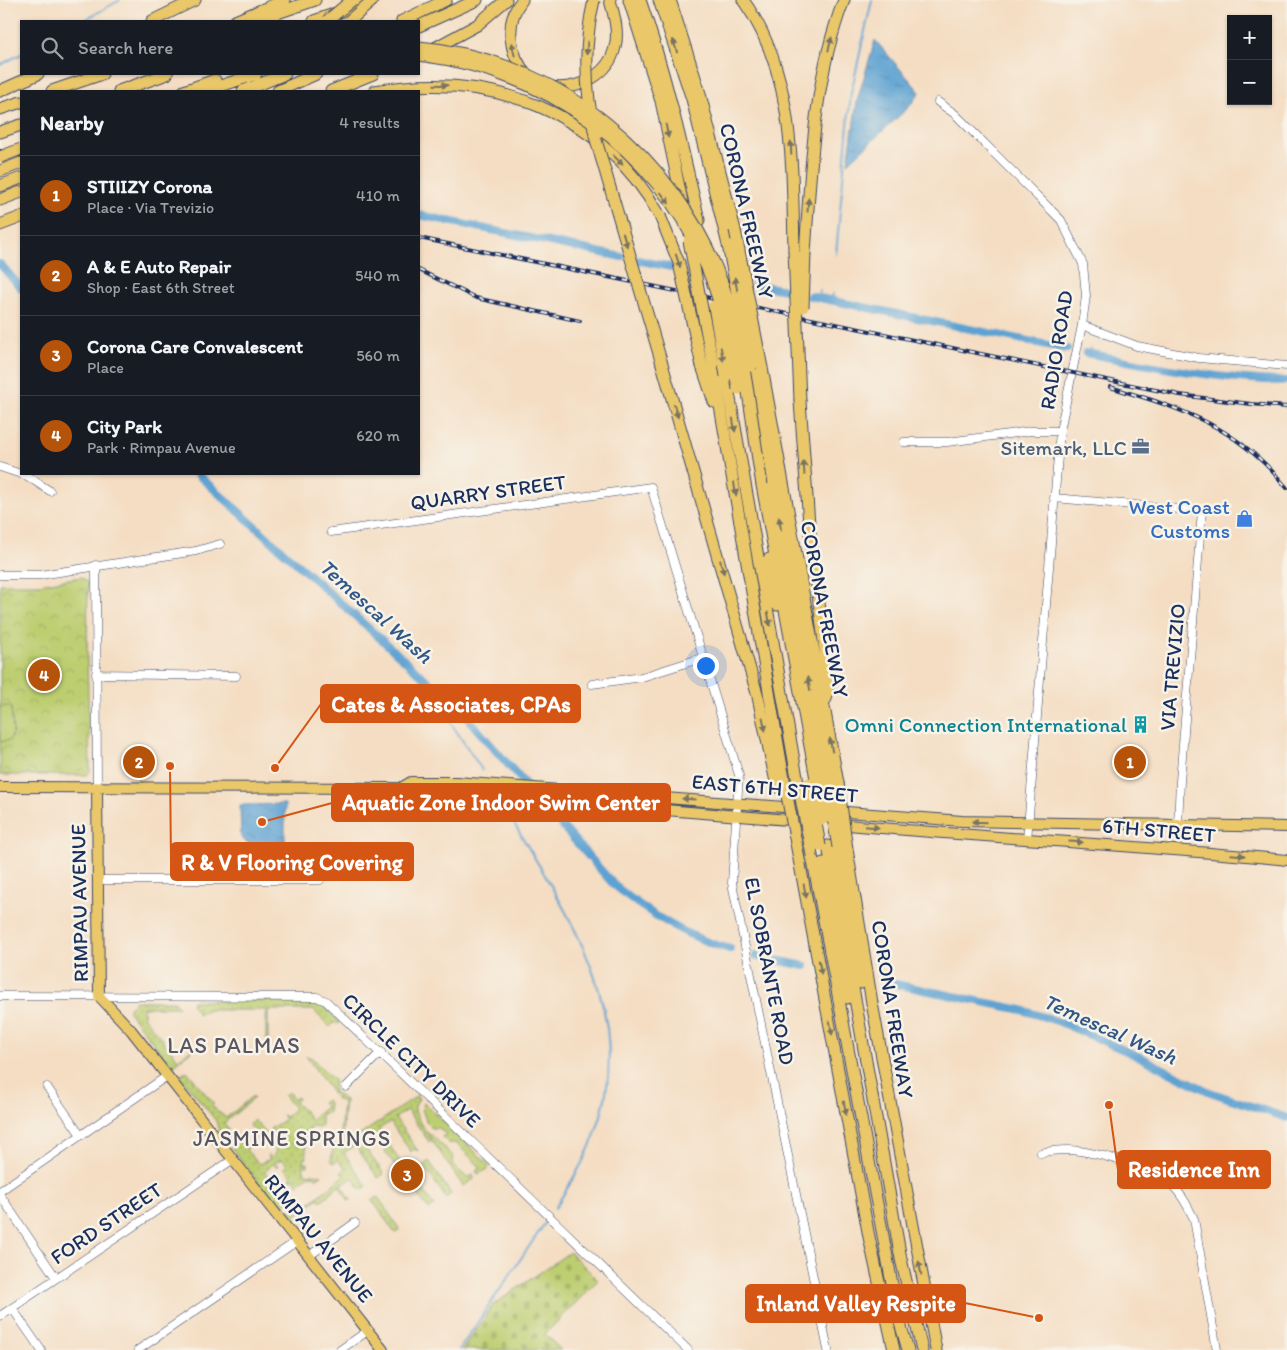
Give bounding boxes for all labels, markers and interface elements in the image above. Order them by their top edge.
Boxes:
map controls [1227,15,1272,105]
button: + [1227,15,1272,60]
search box [20,20,420,75]
icon: search [38,34,66,62]
text: Search here [78,36,173,59]
one-way arrow [827,36,835,51]
one-way arrow [671,38,678,53]
one-way arrow [583,40,591,56]
one-way arrow [509,41,517,56]
button: − [1227,60,1272,105]
one-way arrow [433,81,449,89]
text: Nearby [40,110,104,135]
text: 4 results [339,113,400,132]
street label: CORONA FREEWAY [715,121,779,301]
one-way arrow [663,123,671,138]
one-way arrow [787,140,795,156]
one-way arrow [612,154,624,166]
text: STIIIZY Corona [87,175,212,198]
text: 1 [52,186,60,205]
text: 410 m [356,186,400,205]
one-way arrow [660,191,671,204]
one-way arrow [805,196,813,212]
text: Place · Via Trevizio [87,198,214,217]
one-way arrow [622,233,630,248]
one-way arrow [674,254,682,269]
text: A & E Auto Repair [87,255,231,278]
text: 2 [52,266,60,285]
text: 540 m [355,266,400,285]
one-way arrow [732,277,740,292]
text: Shop · East 6th Street [87,278,235,297]
street label: RADIO ROAD [1034,289,1078,411]
text: Corona Care Convalescent [87,335,303,358]
text: 3 [52,346,60,365]
text: 560 m [356,346,400,365]
one-way arrow [718,347,726,363]
text: Place [87,358,124,377]
one-way arrow [672,403,680,418]
text: City Park [87,415,162,438]
one-way arrow [730,417,738,433]
text: 4 [51,426,61,445]
text: 620 m [356,426,400,445]
place label: Sitemark, LLC [1001,435,1127,460]
office icon: Sitemark, LLC [1131,437,1151,457]
text: Park · Rimpau Avenue [87,438,236,457]
one-way arrow [800,460,808,476]
street label: QUARRY STREET [409,469,567,515]
one-way arrow [732,482,740,498]
place label: West Coast Customs [1128,494,1230,543]
shop icon: West Coast Customs [1234,508,1254,528]
one-way arrow [775,516,783,532]
street label: CORONA FREEWAY [796,518,854,700]
water label: Temescal Wash [314,553,438,669]
one-way arrow [718,559,726,574]
street label: VIA TREVIZIO [1154,602,1190,732]
one-way arrow [766,611,774,627]
your location [693,653,719,679]
pin: 4 [28,656,60,694]
one-way arrow [805,676,813,692]
callout: Cates & Associates, CPAs [321,685,580,722]
text: Cates & Associates, CPAs [331,691,571,718]
place label: Omni Connection International [844,712,1127,737]
building icon: Omni Connection International [1131,714,1151,734]
one-way arrow [760,716,768,731]
one-way arrow [827,737,835,753]
pin: 2 [123,743,155,781]
pin: 1 [1114,743,1146,781]
street label: EAST 6TH STREET [691,768,859,808]
callout: Aquatic Zone Indoor Swim Center [332,784,670,821]
text: Aquatic Zone Indoor Swim Center [341,789,661,816]
one-way arrow [681,795,697,803]
street label: 6TH STREET [1101,813,1217,847]
one-way arrow [971,817,987,825]
street label: RIMPAU AVENUE [65,824,93,982]
one-way arrow [864,824,880,832]
one-way arrow [1068,839,1084,847]
callout: R & V Flooring Covering [171,843,413,880]
text: R & V Flooring Covering [181,849,404,876]
one-way arrow [1230,851,1246,859]
street label: EL SOBRANTE ROAD [740,875,800,1067]
one-way arrow [802,884,810,900]
street label: CORONA FREEWAY [867,918,919,1100]
one-way arrow [816,960,824,975]
street label: CIRCLE CITY DRIVE [338,987,487,1133]
water label: Temescal Wash [1039,988,1181,1071]
one-way arrow [827,1020,835,1035]
district label: LAS PALMAS [167,1032,301,1059]
one-way arrow [842,1101,850,1117]
district label: JASMINE SPRINGS [193,1125,391,1152]
callout: Residence Inn [1118,1151,1270,1188]
pin: 3 [391,1156,423,1194]
text: Residence Inn [1128,1156,1261,1183]
street label: RIMPAU AVENUE [259,1169,379,1307]
street label: FORD STREET [45,1176,167,1269]
one-way arrow [916,1260,924,1275]
callout: Inland Valley Respite [746,1285,965,1322]
text: Inland Valley Respite [756,1290,956,1317]

